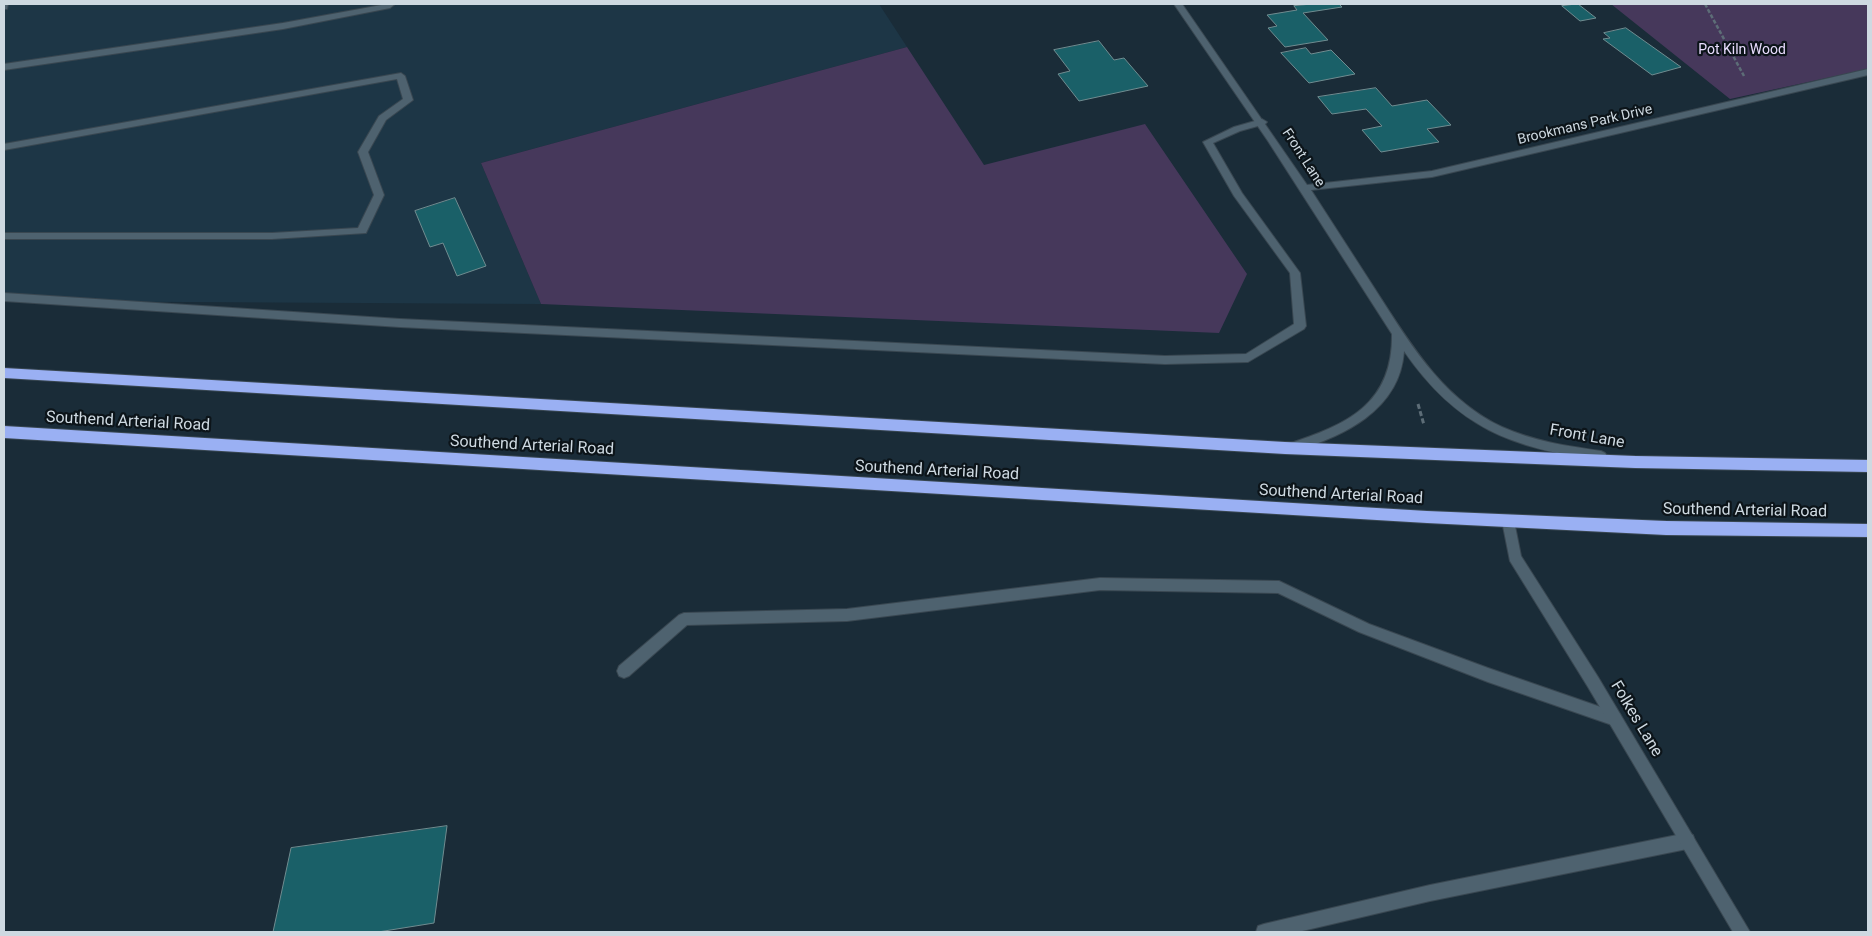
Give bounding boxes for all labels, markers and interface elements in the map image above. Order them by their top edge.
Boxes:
park label: Pot Kiln Wood [1698,42,1786,58]
street label: Brookmans Park Drive [1516,101,1654,149]
street label: Front Lane [1278,126,1328,190]
street label: Southend Arterial Road [45,408,211,436]
street label: Front Lane [1548,421,1626,453]
street label: Southend Arterial Road [449,432,615,460]
street label: Southend Arterial Road [854,457,1020,485]
street label: Southend Arterial Road [1258,481,1424,509]
street label: Southend Arterial Road [1663,500,1827,522]
street label: Folkes Lane [1606,678,1666,760]

